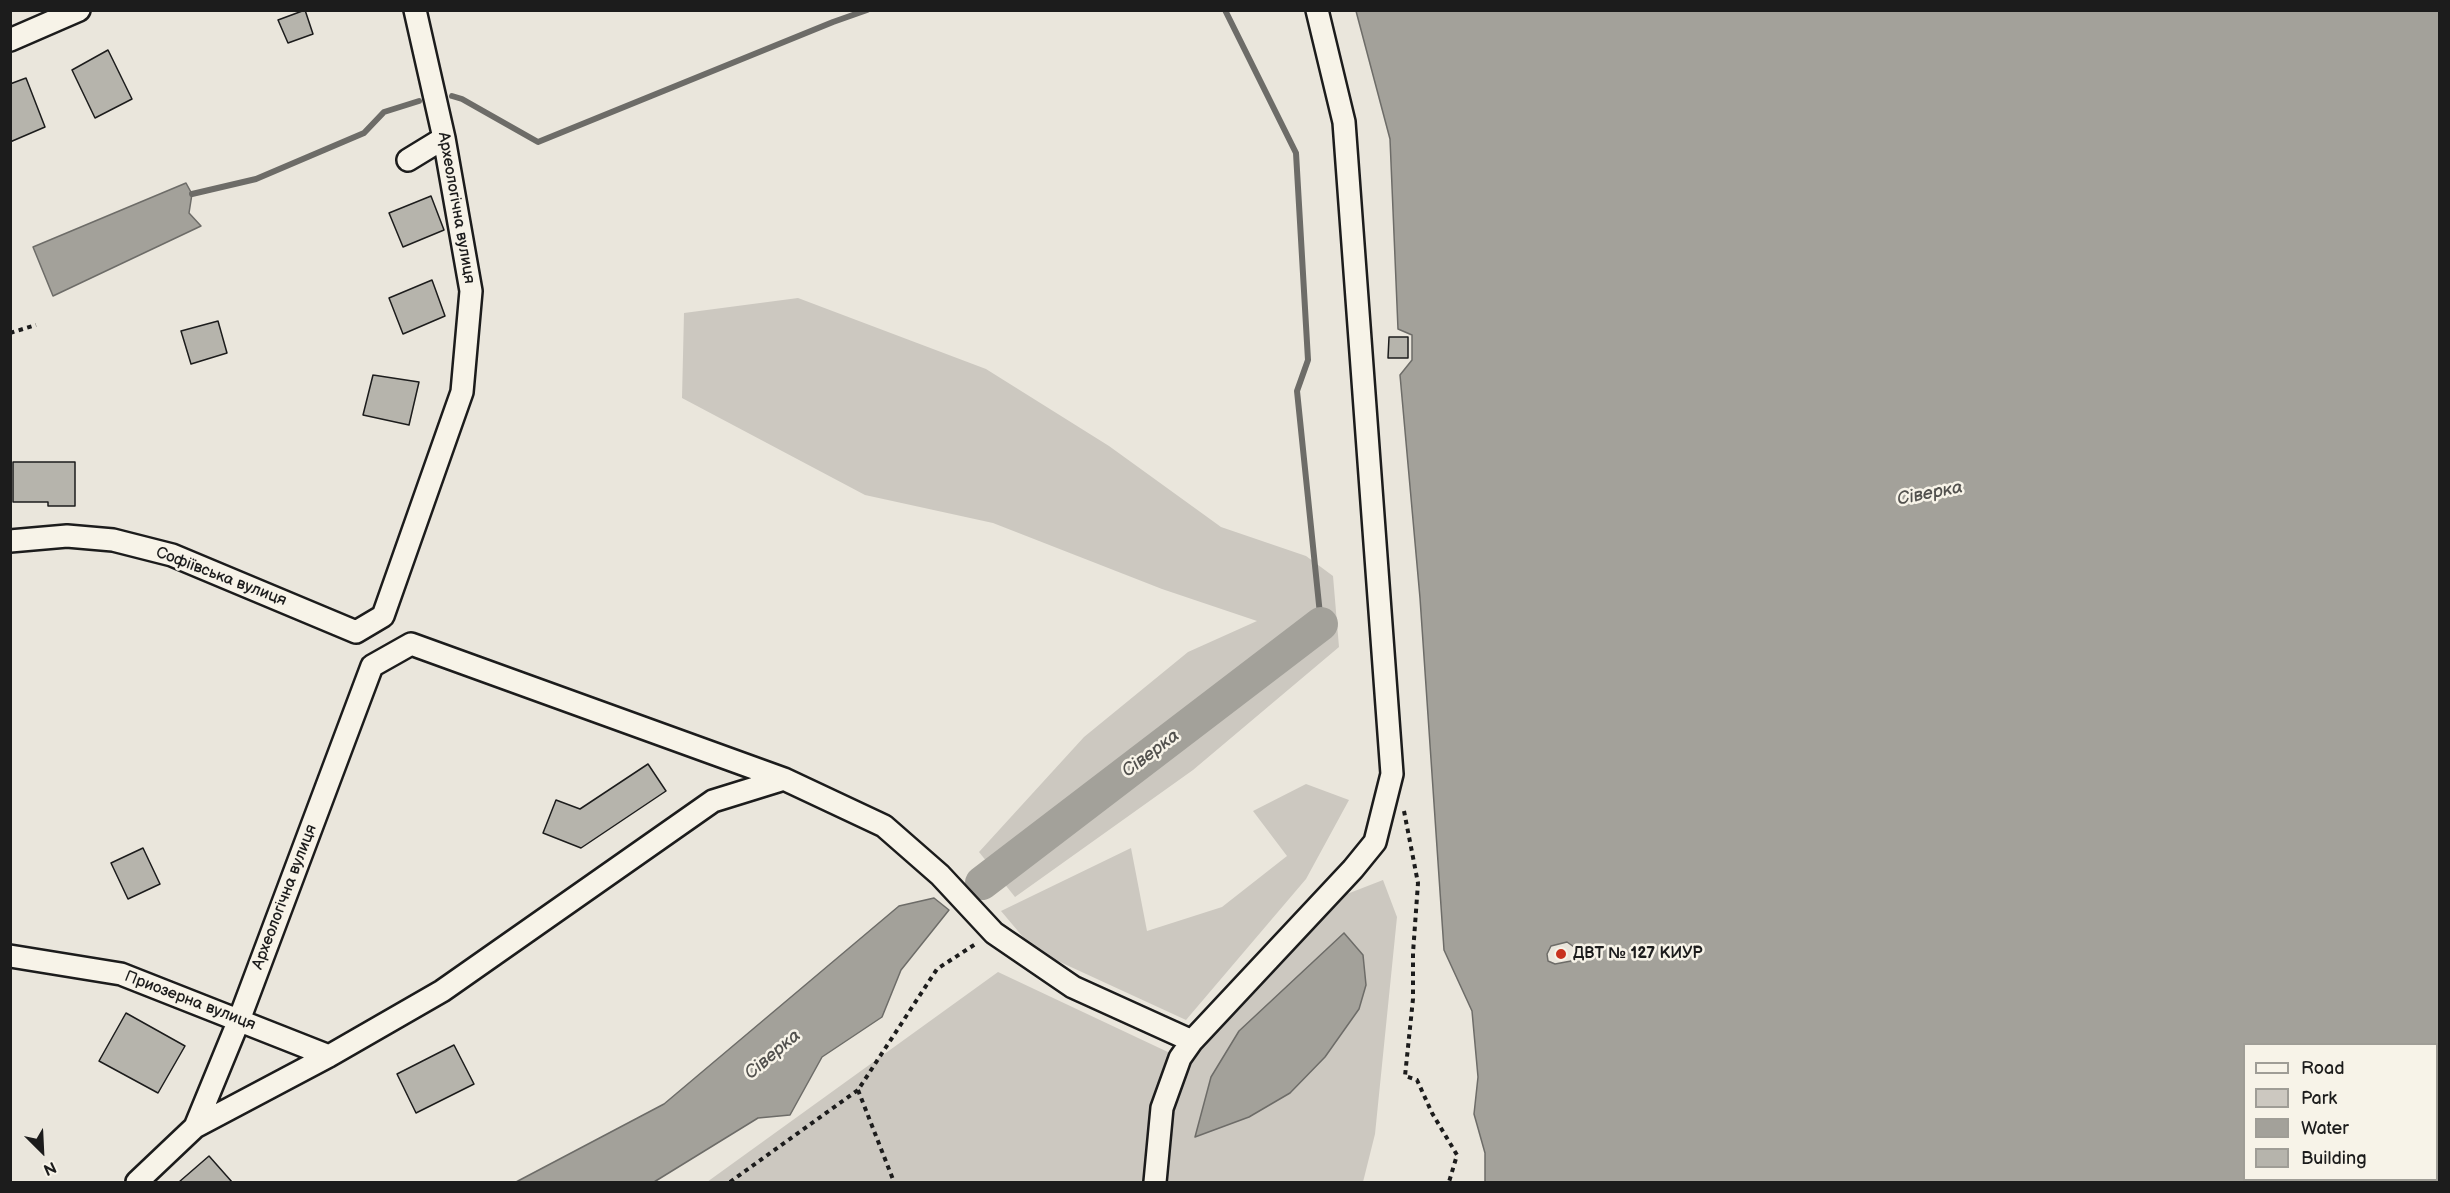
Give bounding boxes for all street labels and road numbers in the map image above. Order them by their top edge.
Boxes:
street label: Археологічна вулиця [433,131,479,285]
street label: Софіївська вулиця [153,543,289,611]
street label: Археологічна вулиця [249,822,321,972]
street label: Приозерна вулиця [122,967,258,1035]

